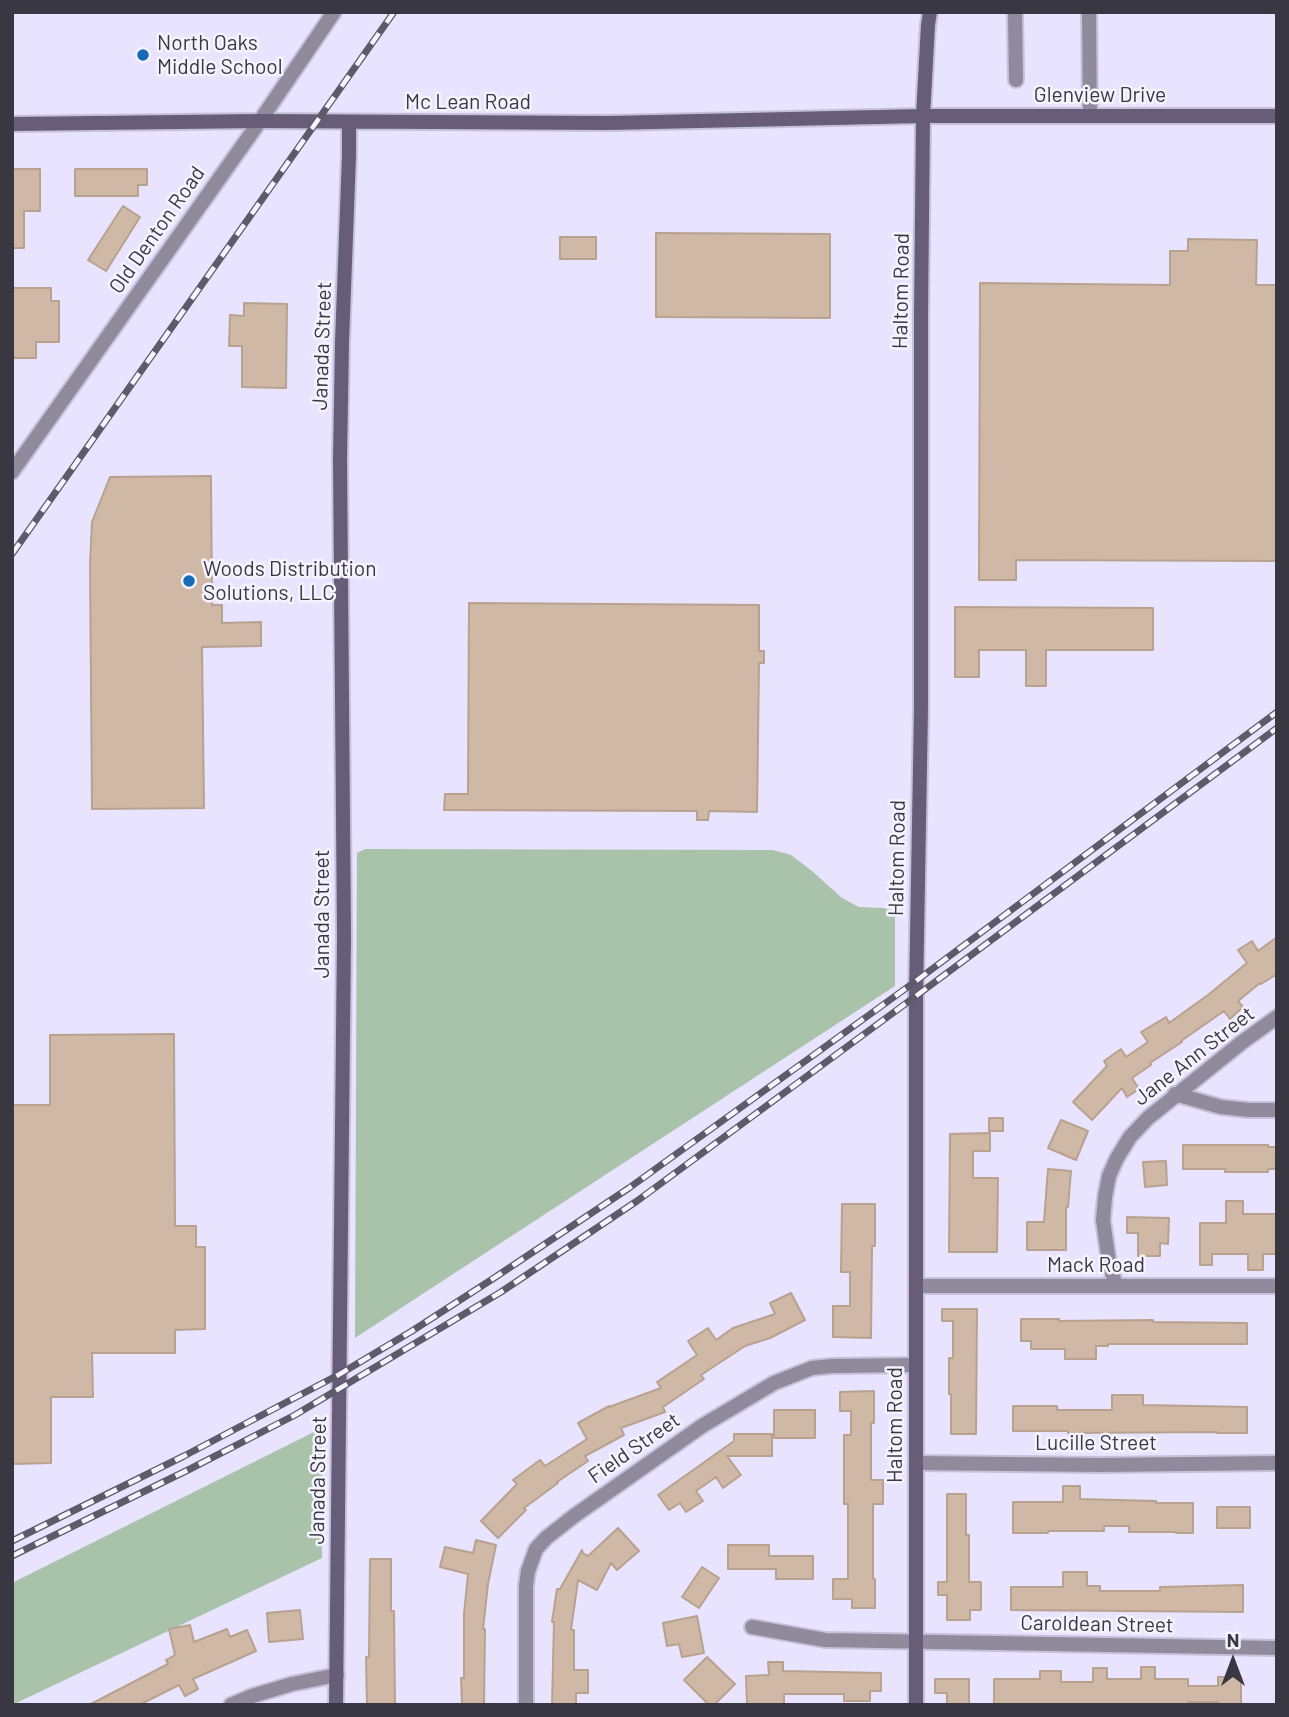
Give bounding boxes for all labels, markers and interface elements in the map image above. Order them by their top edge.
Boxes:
place label: North Oaks Middle School [157,30,283,80]
marker: North Oaks Middle School [135,47,151,63]
street label: Glenview Drive [1034,82,1166,108]
street label: Mc Lean Road [405,89,531,115]
street label: Old Denton Road [104,161,210,299]
street label: Haltom Road [887,233,915,349]
street label: Janada Street [307,281,337,411]
place label: Woods Distribution Solutions, LLC [203,556,377,606]
marker: Woods Distribution Solutions, LLC [181,573,197,589]
street label: Haltom Road [883,800,911,916]
street label: Janada Street [309,850,335,978]
street label: Jane Ann Street [1129,1001,1259,1111]
street label: Mack Road [1047,1252,1145,1278]
street label: Haltom Road [882,1367,908,1483]
street label: Field Street [583,1407,685,1489]
street label: Janada Street [304,1415,332,1545]
street label: Lucille Street [1035,1430,1157,1456]
street label: Caroldean Street [1020,1610,1174,1638]
north arrow [1198,1626,1268,1696]
text: N [1227,1628,1239,1651]

